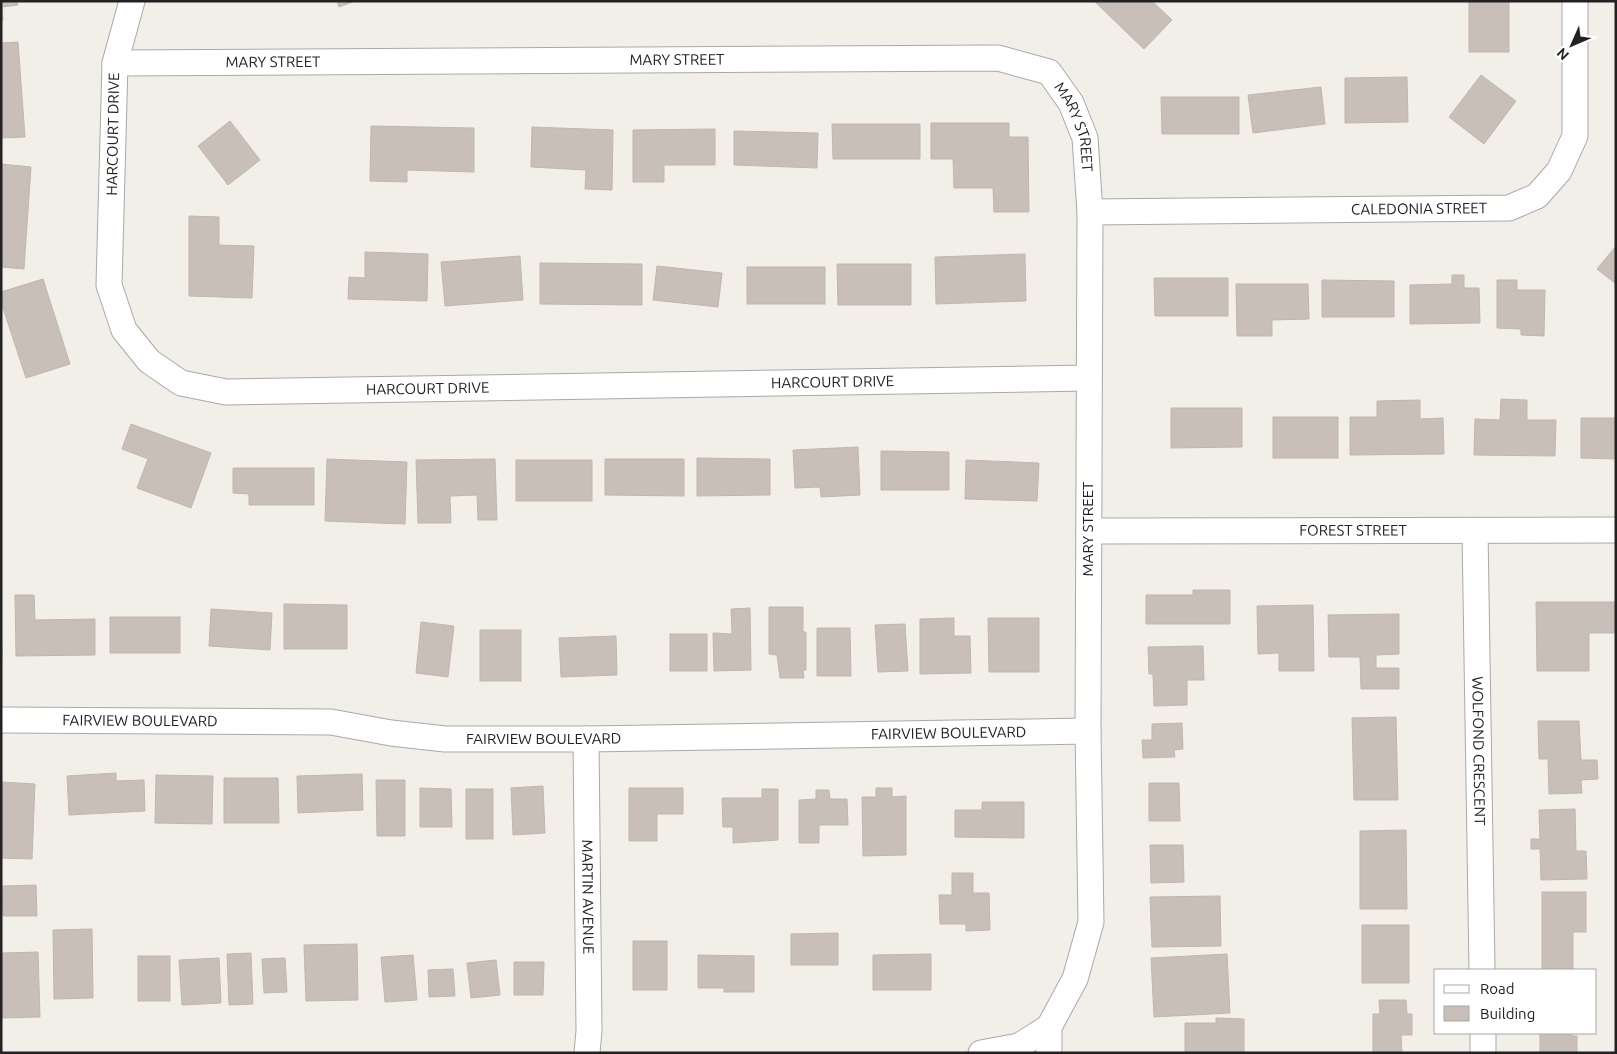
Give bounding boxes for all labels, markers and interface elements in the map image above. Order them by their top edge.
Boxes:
north arrow [1547,20,1597,70]
text: N [1553,45,1572,64]
street label: MARY STREET [629,51,725,68]
street label: MARY STREET [226,53,321,70]
street label: HARCOURT DRIVE [103,72,122,196]
street label: MARY STREET [1051,79,1096,173]
street label: CALEDONIA STREET [1351,199,1488,218]
street label: HARCOURT DRIVE [771,372,894,391]
street label: HARCOURT DRIVE [366,379,489,398]
street label: MARY STREET [1079,481,1096,576]
street label: FOREST STREET [1299,521,1408,539]
street label: WOLFOND CRESCENT [1469,676,1489,826]
street label: FAIRVIEW BOULEVARD [62,711,218,729]
street label: FAIRVIEW BOULEVARD [871,723,1026,742]
street label: FAIRVIEW BOULEVARD [466,729,621,747]
street label: MARTIN AVENUE [579,839,597,954]
legend [1434,969,1597,1034]
text: Road [1480,980,1515,997]
text: Building [1480,1005,1535,1022]

